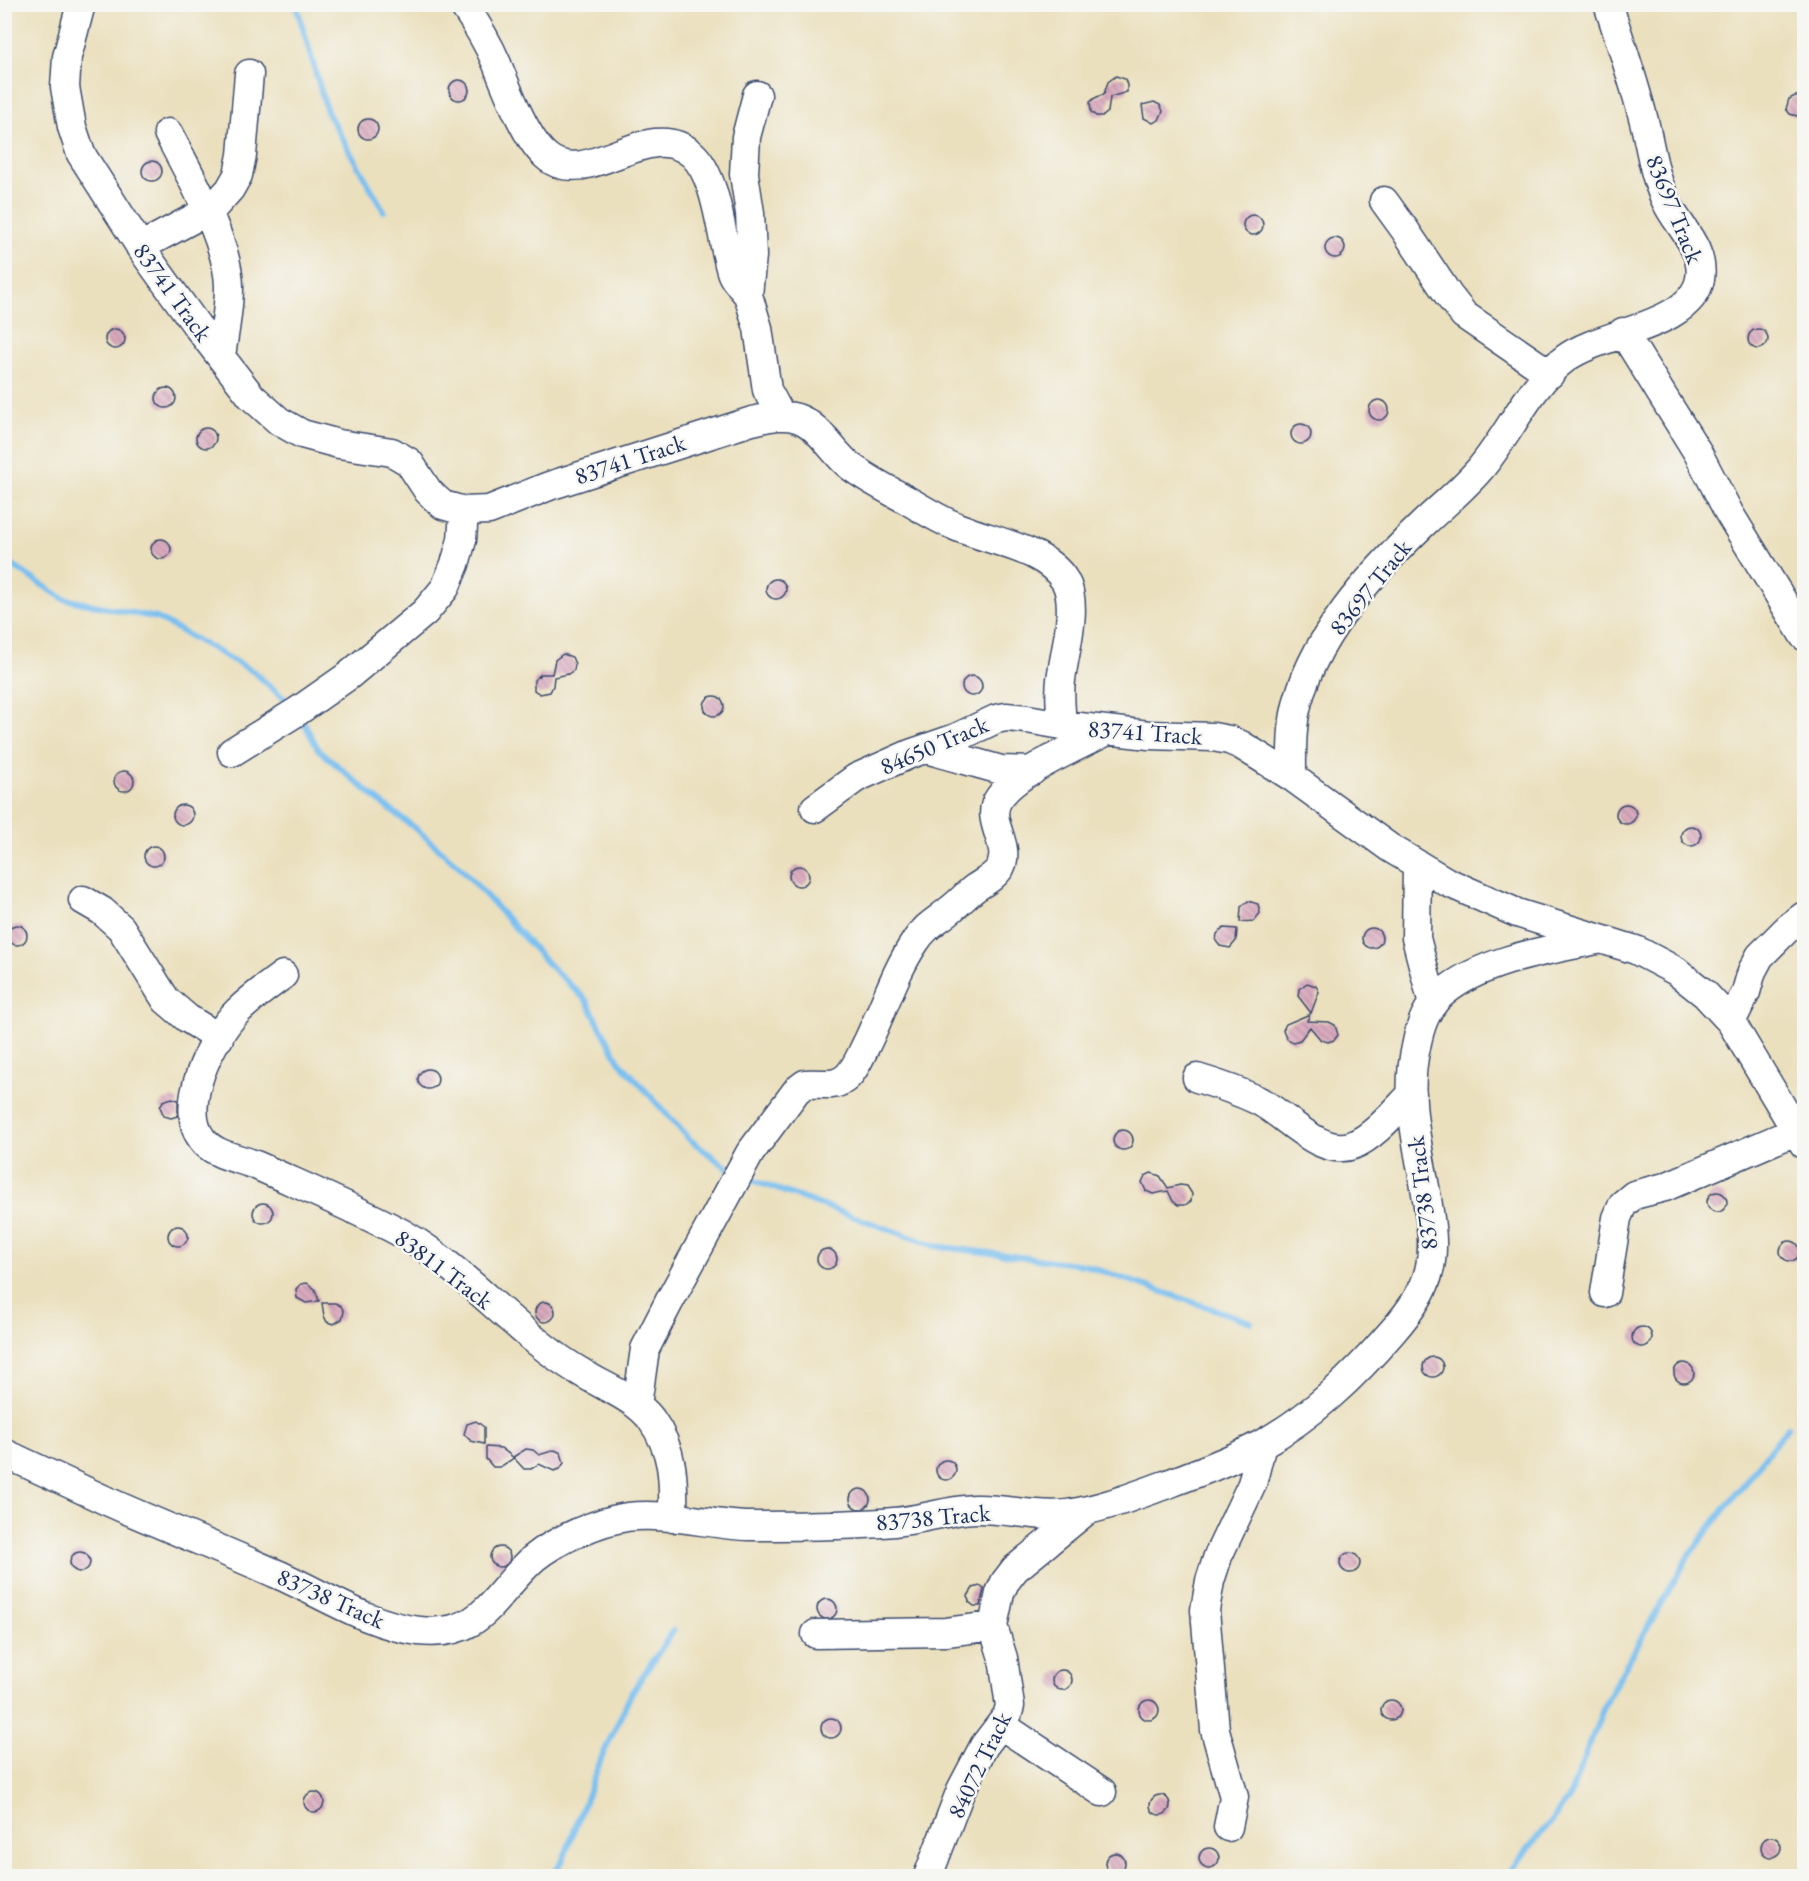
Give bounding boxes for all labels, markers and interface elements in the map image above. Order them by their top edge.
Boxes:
street label: 83697 Track [1639,150,1711,269]
street label: 83741 Track [127,236,220,348]
street label: 83741 Track [571,426,690,491]
street label: 83697 Track [1322,532,1419,641]
street label: 84650 Track [875,708,994,782]
street label: 83741 Track [1087,713,1204,752]
street label: 83738 Track [1400,1133,1444,1252]
street label: 83811 Track [389,1222,500,1316]
street label: 83738 Track [875,1496,992,1537]
street label: 83738 Track [272,1561,390,1636]
street label: 84072 Track [940,1706,1018,1823]

